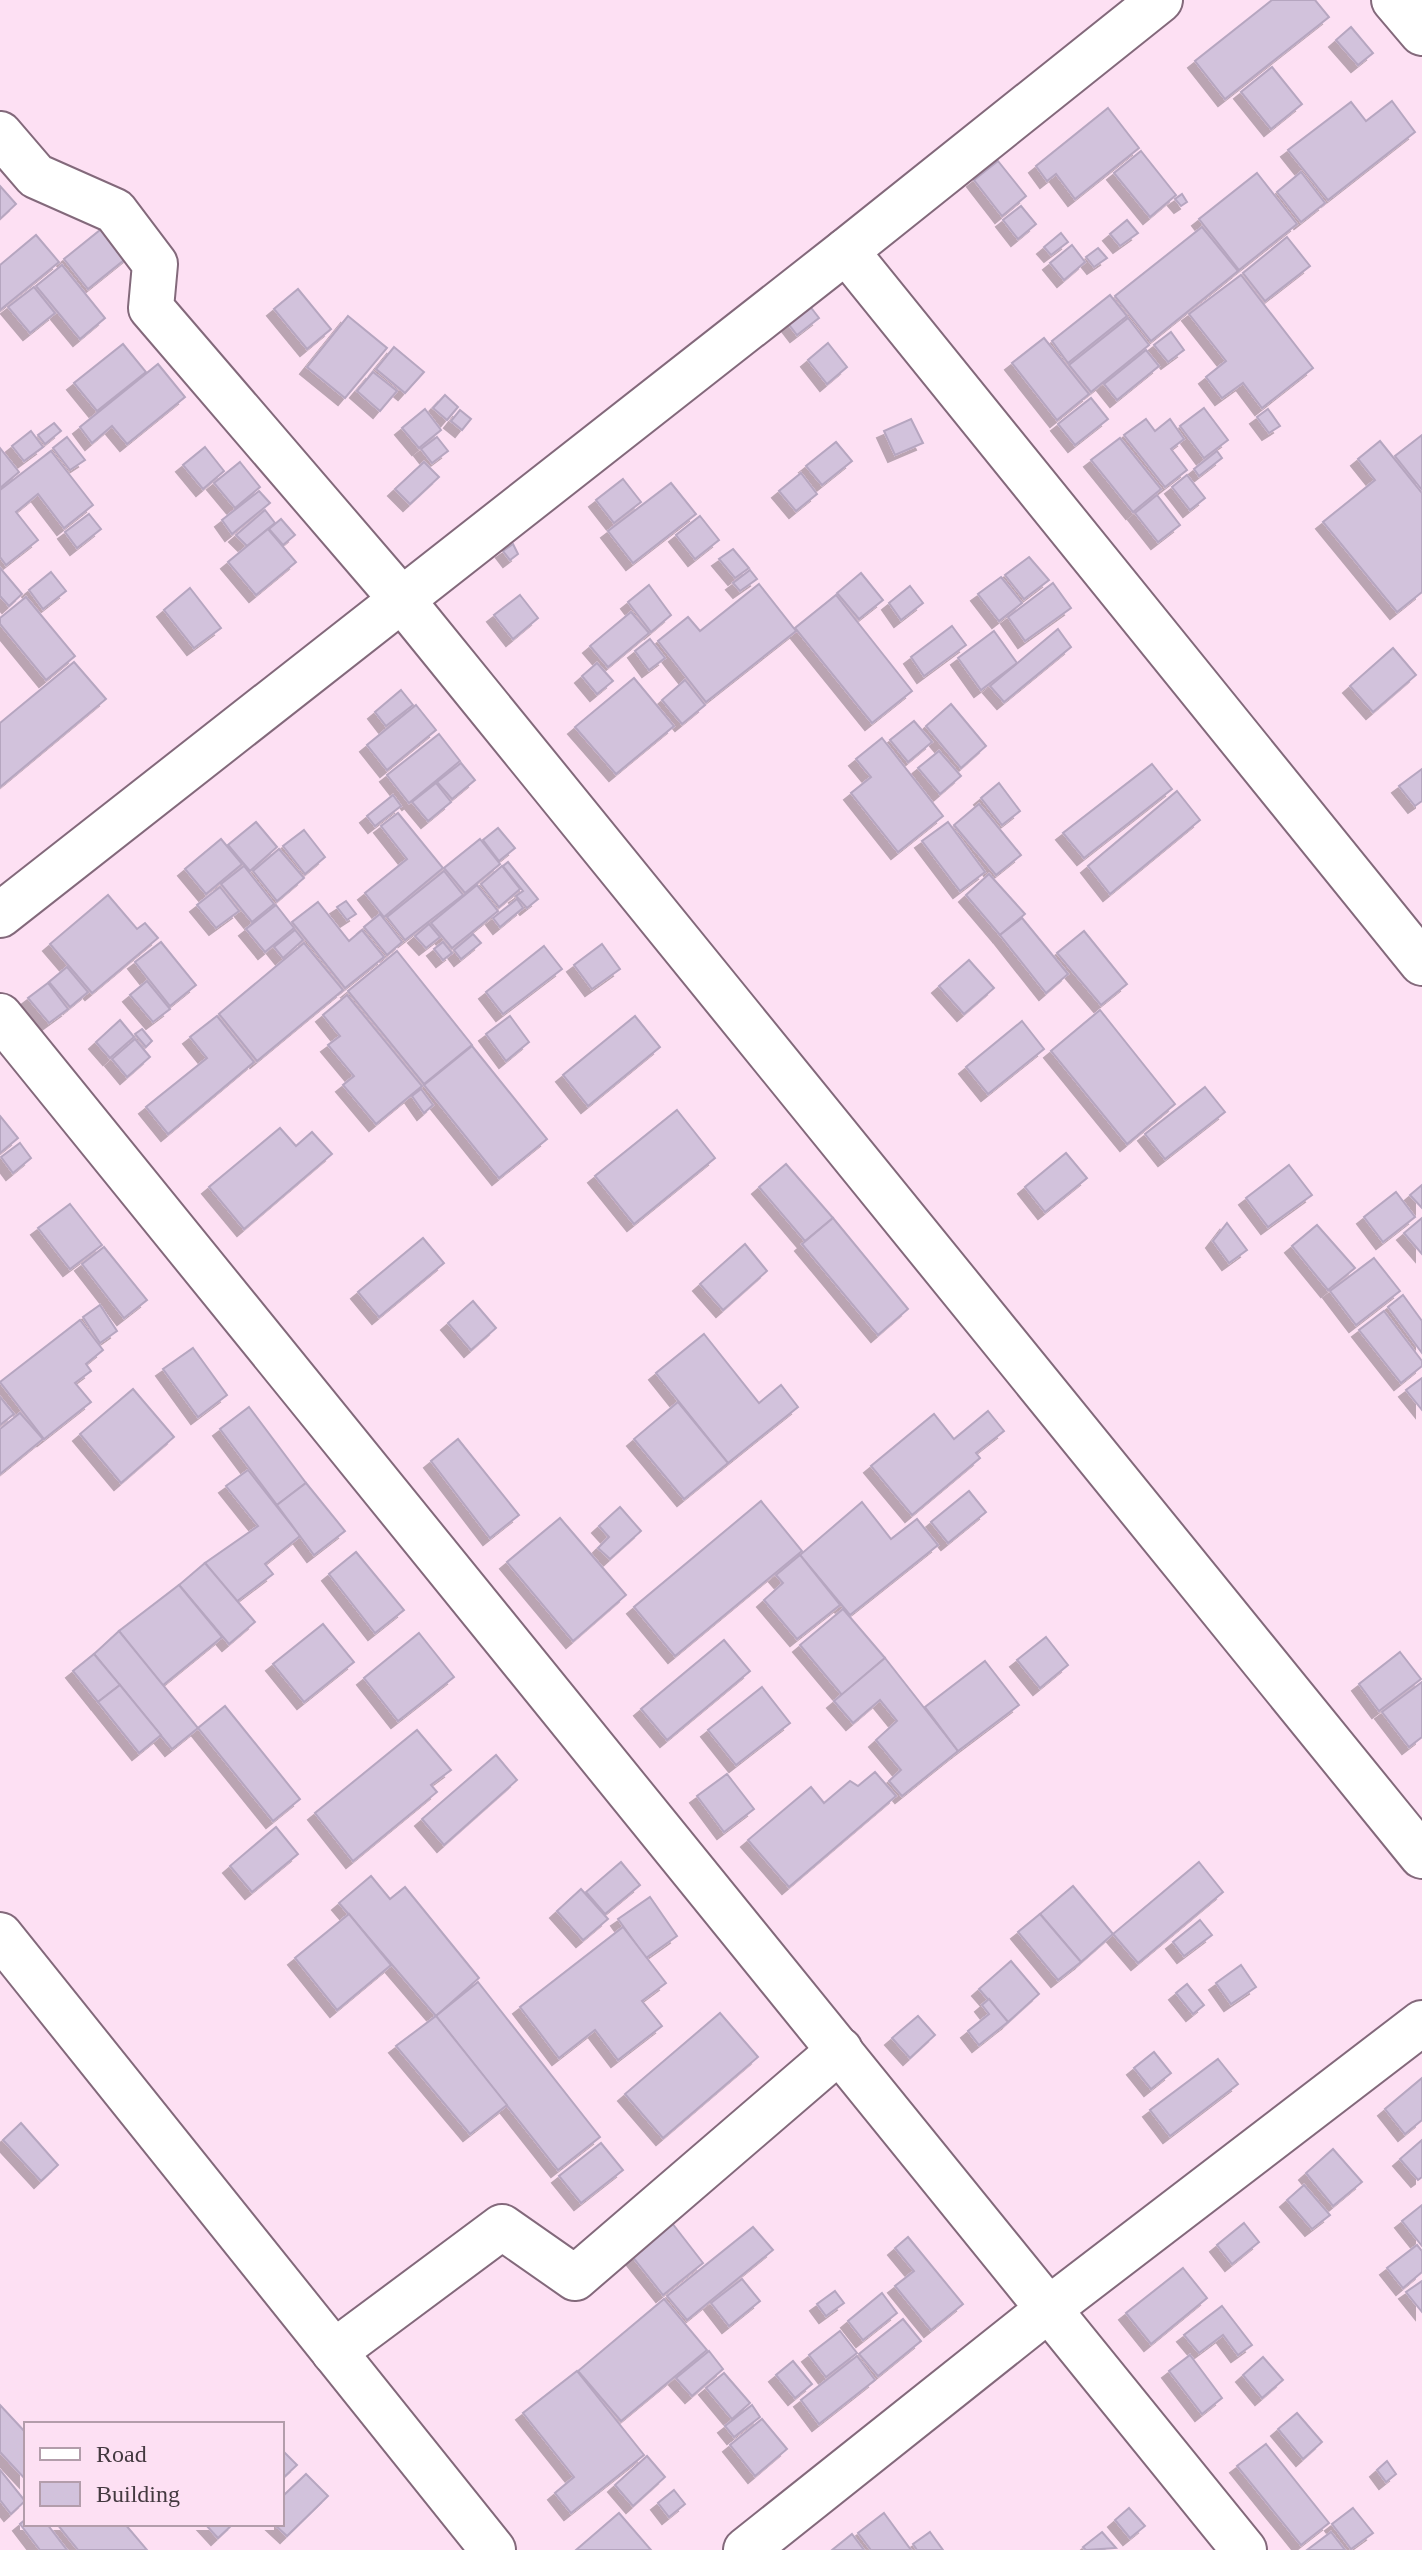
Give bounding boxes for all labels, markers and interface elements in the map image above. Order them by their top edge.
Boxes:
legend [24,2422,284,2526]
text: Road [96,2441,147,2467]
text: Building [96,2481,180,2507]

